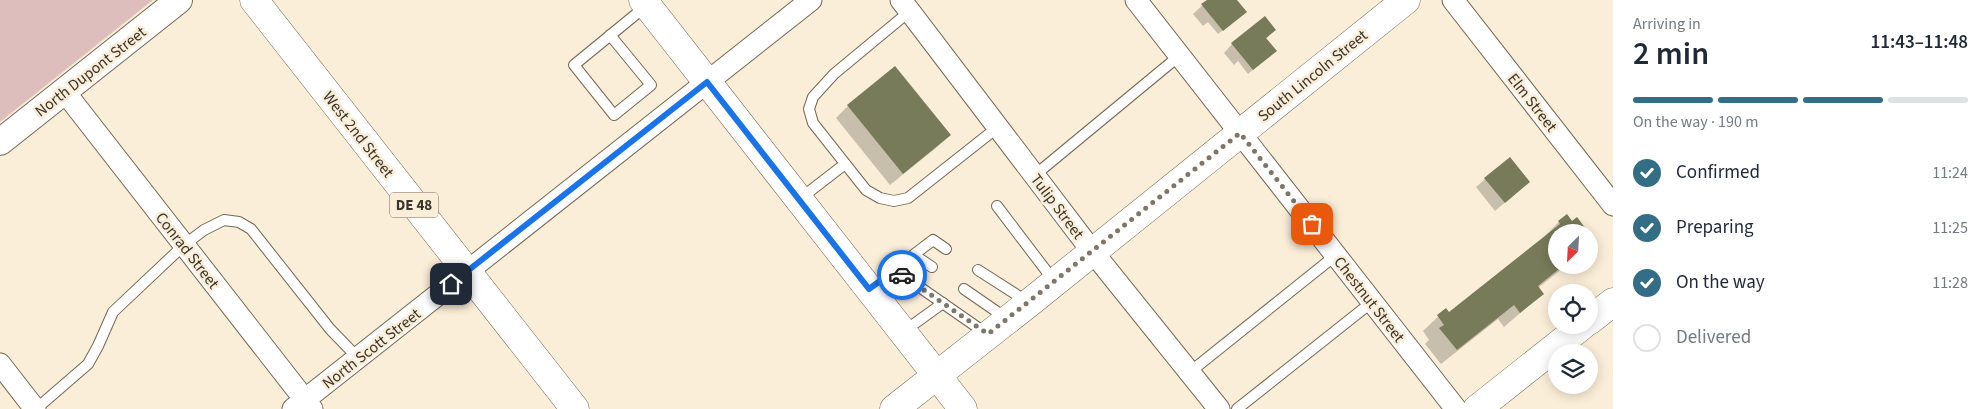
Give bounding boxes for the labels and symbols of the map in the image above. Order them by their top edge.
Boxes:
street label: North Dupont Street [30,21,151,122]
street label: South Lincoln Street [1253,24,1373,127]
street label: Elm Street [1502,69,1563,137]
street label: West 2nd Street [317,87,399,183]
street label: Tulip Street [1025,169,1089,244]
road number: DE 48 [390,192,438,218]
pin [1291,203,1333,245]
street label: Conrad Street [150,208,225,294]
north arrow [1548,224,1598,274]
courier [877,250,927,300]
street label: Chestnut Street [1329,252,1410,348]
pin [430,263,472,305]
street label: North Scott Street [318,303,426,394]

